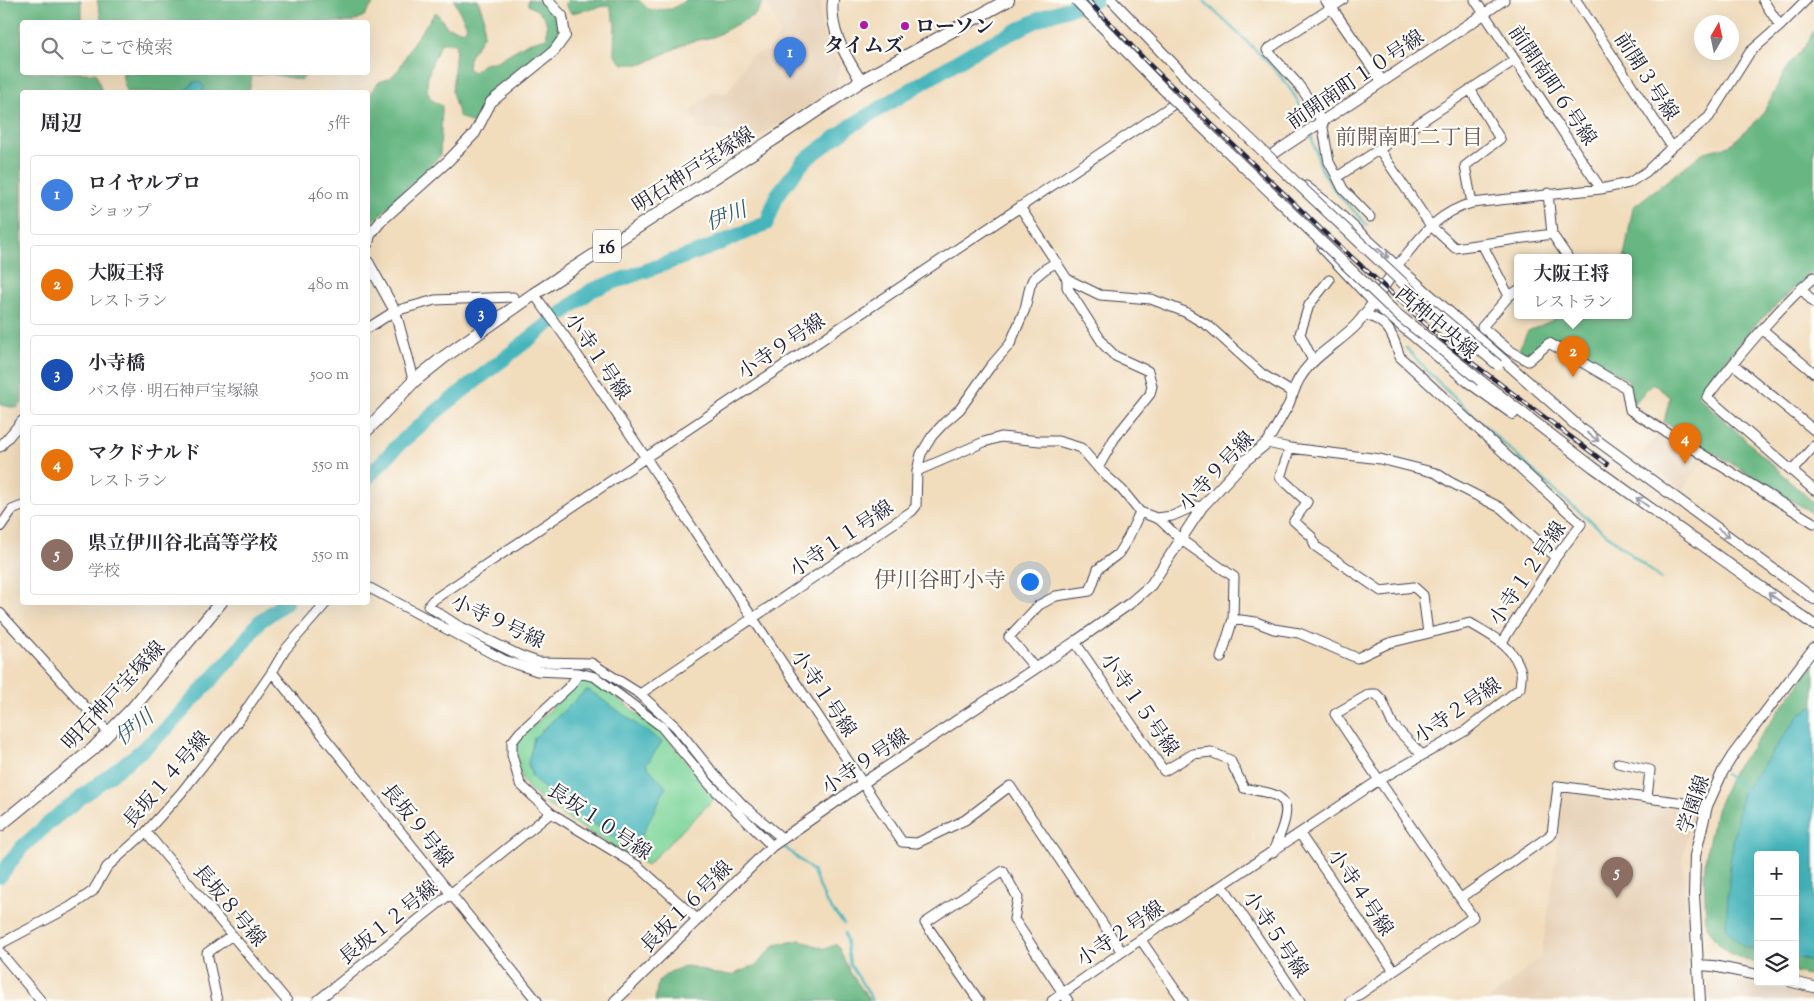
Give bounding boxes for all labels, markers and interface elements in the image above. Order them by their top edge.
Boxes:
place label: ローソン [915,14,994,43]
north arrow [1694,15,1739,60]
marker: タイムズ [858,19,870,31]
search box [20,20,370,75]
marker: ローソン [899,20,911,32]
street label: 前開南町６号線 [1500,20,1602,153]
street label: 前開南町１０号線 [1282,24,1431,138]
street label: 前開３号線 [1606,28,1684,127]
place label: タイムズ [824,33,904,62]
icon: search [38,34,66,62]
text: ここで検索 [78,36,173,63]
pin: 1 [774,37,806,78]
text: 周辺 [40,110,82,140]
text: 5件 [329,113,350,136]
street label: 明石神戸宝塚線 [628,121,761,221]
district label: 前開南町二丁目 [1336,124,1483,154]
text: ロイヤルプロ [88,171,201,198]
text: 1 [54,184,60,207]
text: 460 m [308,184,349,207]
water label: 伊川 [702,196,754,239]
text: ショップ [88,201,152,224]
road number: 16 [593,230,621,262]
one-way arrow [1377,247,1390,259]
popup [1514,254,1632,319]
text: 大阪王将 [88,261,164,288]
text: 大阪王将 [1533,262,1609,289]
text: 2 [53,274,61,297]
text: 480 m [308,274,349,297]
street label: 西神中央線 [1388,281,1483,367]
text: レストラン [88,291,168,314]
text: レストラン [1533,292,1613,315]
pin: 3 [465,298,497,339]
street label: 小寺１号線 [556,308,636,407]
street label: 小寺９号線 [733,308,832,388]
pin: 2 [1557,336,1589,377]
text: 小寺橋 [88,351,145,378]
text: 3 [54,364,60,387]
text: 500 m [310,364,349,387]
text: バス停 · 明石神戸宝塚線 [88,381,259,404]
pin: 4 [1669,423,1701,464]
street label: 小寺９号線 [1173,426,1263,519]
one-way arrow [1586,431,1599,442]
text: マクドナルド [88,441,201,468]
text: 4 [53,454,61,477]
text: 550 m [313,454,349,477]
text: レストラン [88,471,168,494]
street label: 小寺１１号線 [785,494,900,586]
one-way arrow [1635,497,1649,507]
street label: 小寺１２号線 [1483,517,1575,632]
one-way arrow [1717,528,1731,538]
text: 県立伊川谷北高等学校 [88,531,278,558]
text: 5 [54,544,60,567]
text: 550 m [313,544,349,567]
text: 学校 [88,561,120,584]
district label: 伊川谷町小寺 [874,566,1006,598]
your location [1017,569,1043,595]
street label: 小寺９号線 [446,589,548,658]
one-way arrow [1767,592,1781,602]
street label: 明石神戸宝塚線 [56,636,173,758]
street label: 小寺１号線 [782,645,862,744]
street label: 小寺１５号線 [1092,648,1184,763]
street label: 小寺２号線 [1409,672,1508,752]
water label: 伊川 [109,702,163,753]
street label: 小寺９号線 [817,723,916,803]
street label: 長坂１４号線 [118,726,218,835]
street label: 学園線 [1672,772,1719,838]
street label: 長坂１０号線 [541,777,656,869]
street label: 長坂９号線 [373,779,459,875]
street label: 小寺４号線 [1319,844,1399,943]
map controls [1754,851,1799,986]
button: + [1754,851,1799,896]
street label: 長坂１６号線 [635,855,740,960]
pin: 5 [1601,857,1633,898]
street label: 長坂８号線 [185,859,271,954]
street label: 長坂１２号線 [334,875,445,973]
street label: 小寺５号線 [1234,886,1314,985]
street label: 小寺２号線 [1072,895,1171,975]
button: − [1754,896,1799,941]
button: layers [1754,941,1799,986]

